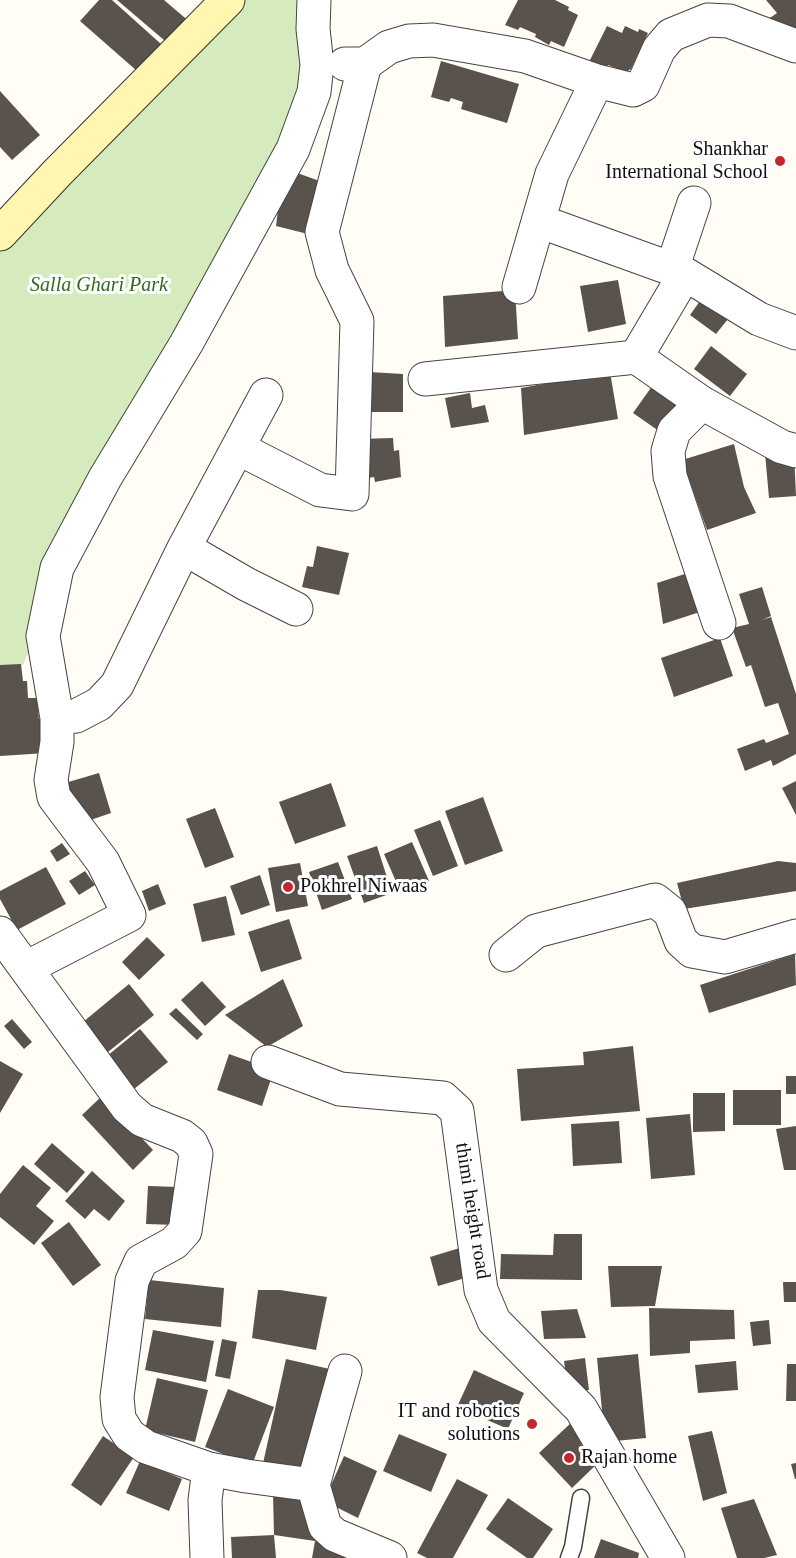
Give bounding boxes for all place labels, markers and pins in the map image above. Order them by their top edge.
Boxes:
place label: Shankhar International School [578,138,768,185]
marker: Shankhar International School [773,154,787,168]
place label: Pokhrel Niwaas [300,875,445,899]
marker: Pokhrel Niwaas [281,880,295,894]
place label: IT and robotics solutions [380,1400,520,1447]
marker: IT and robotics solutions [525,1417,539,1431]
place label: Rajan home [581,1446,693,1470]
marker: Rajan home [562,1451,576,1465]

